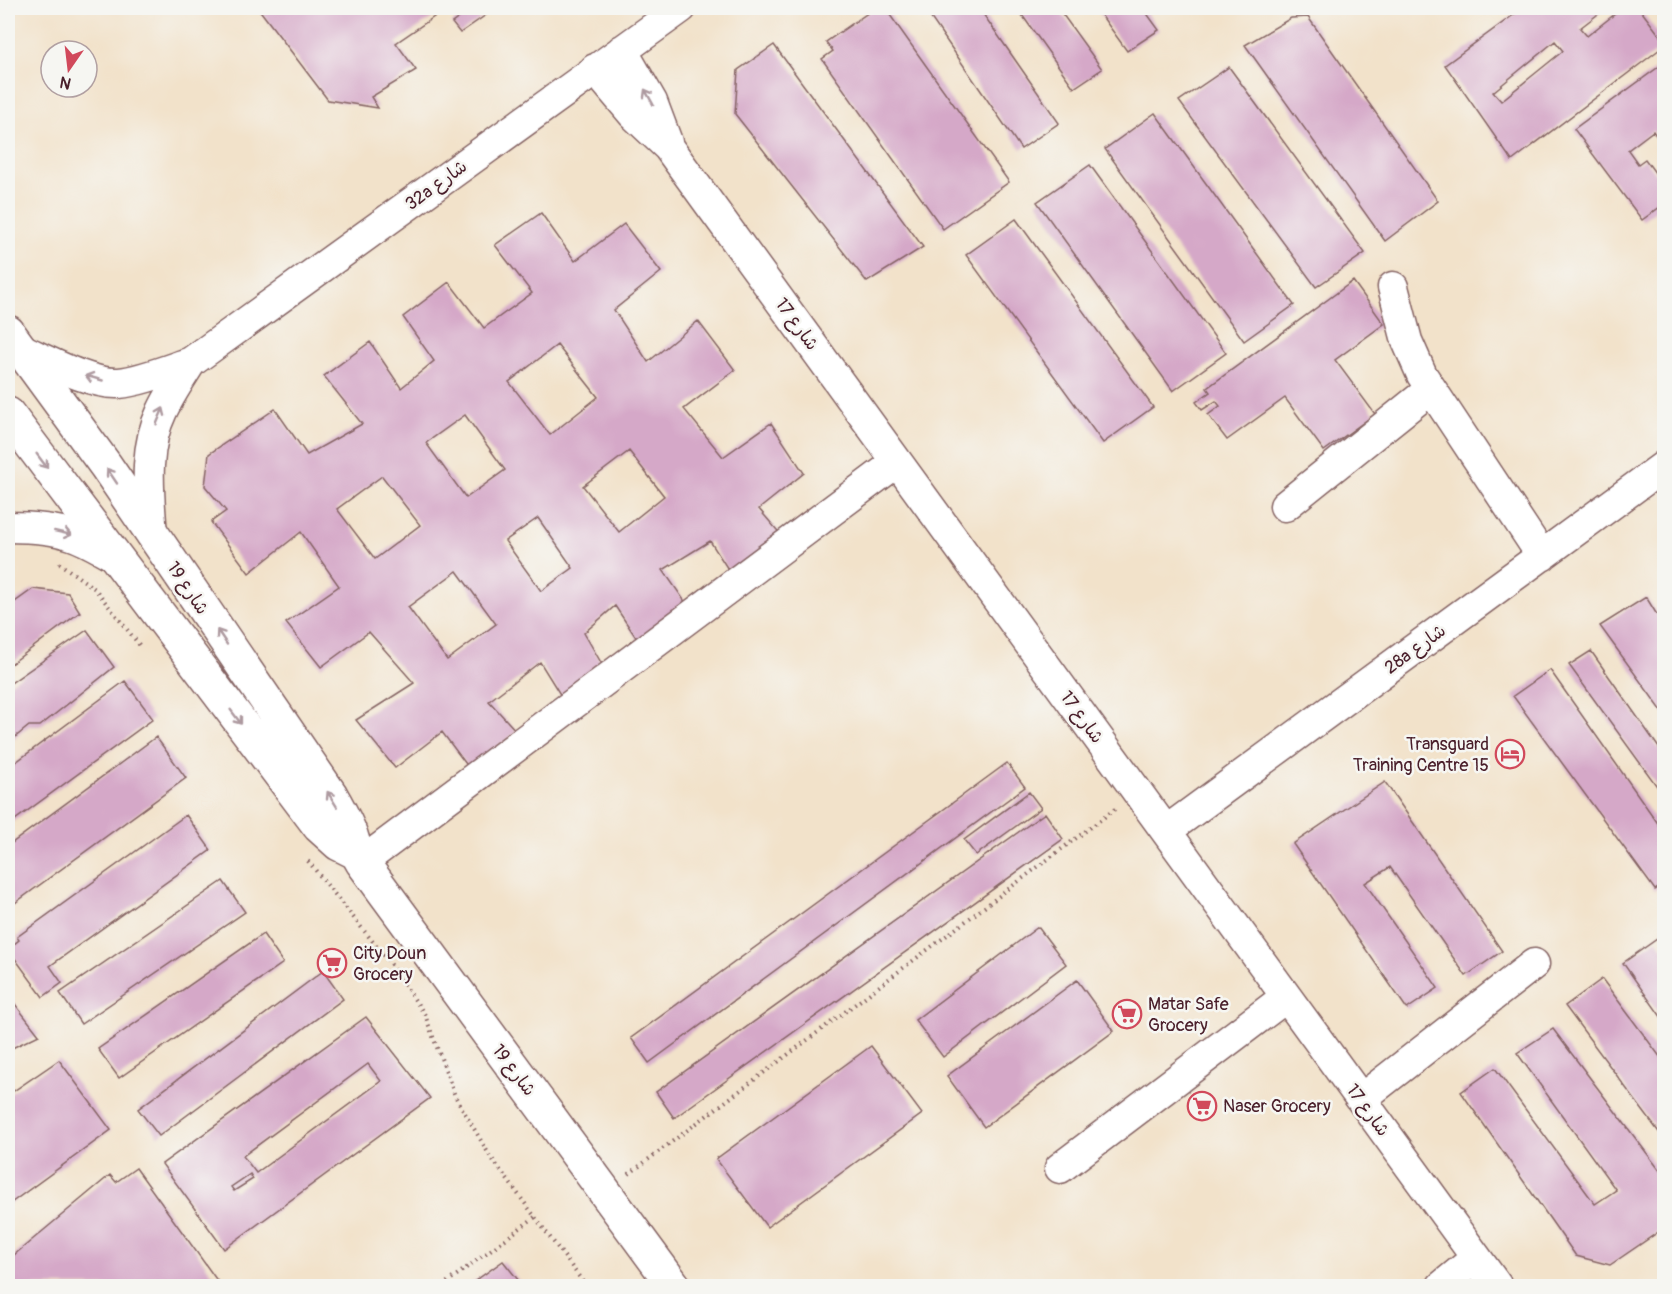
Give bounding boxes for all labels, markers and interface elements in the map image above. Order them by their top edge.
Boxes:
north arrow [39,39,99,99]
text: N [58,72,73,94]
one-way arrow [643,89,655,106]
street label: 32a شارع [401,155,472,216]
street label: شارع 17 [770,293,823,355]
one-way arrow [85,372,104,383]
one-way arrow [155,407,166,425]
one-way arrow [36,452,49,468]
one-way arrow [106,469,118,485]
one-way arrow [53,528,72,540]
street label: شارع 19 [162,557,214,619]
street label: 28a شارع [1380,619,1451,679]
one-way arrow [216,630,228,646]
street label: شارع 17 [1055,686,1108,748]
one-way arrow [230,708,243,724]
place label: Transguard Training Centre 15 [1353,733,1489,777]
hotel icon: Transguard Training Centre 15 [1494,738,1526,770]
one-way arrow [326,790,339,807]
place label: City Doun Grocery [353,942,426,986]
supermarket icon: City Doun Grocery [316,947,348,979]
place label: Matar Safe Grocery [1148,993,1229,1037]
supermarket icon: Matar Safe Grocery [1111,998,1143,1030]
street label: شارع 19 [487,1040,541,1101]
street label: شارع 17 [1341,1079,1394,1141]
supermarket icon: Naser Grocery [1186,1090,1218,1122]
place label: Naser Grocery [1223,1095,1331,1118]

